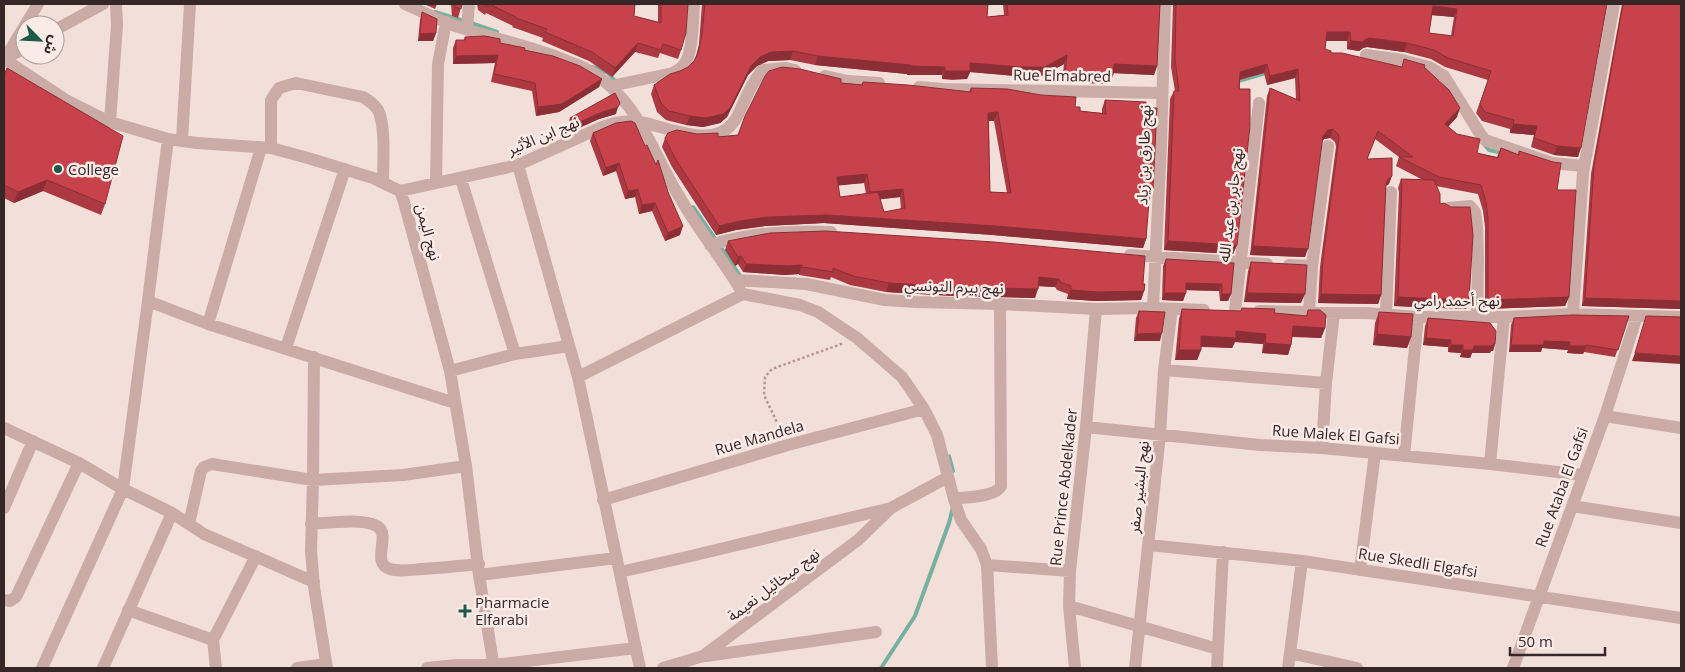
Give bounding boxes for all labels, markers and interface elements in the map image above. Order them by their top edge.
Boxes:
north arrow [15,15,65,65]
text: ش [40,33,65,58]
street label: Rue Elmabred [1013,64,1111,86]
street label: نهج طارق بن زياد [1131,105,1158,206]
street label: نهج ابن الأثير [503,111,583,162]
street label: نهج جابر بن عبد الله [1213,147,1250,264]
place label: College [68,159,119,179]
marker: College [52,163,64,175]
street label: نهج اليمن [409,201,446,263]
street label: نهج بيرم التونسي [904,274,1004,301]
street label: نهج أحمد رامي [1414,290,1500,313]
street label: Rue Prince Abdelkader [1045,407,1081,567]
street label: Rue Mandela [712,415,806,459]
street label: Rue Malek El Gafsi [1272,420,1400,448]
street label: Rue Ataba El Gafsi [1530,424,1592,550]
street label: نهج البشير صفر [1123,440,1156,536]
street label: نهج ميخائيل نعيمة [723,543,825,628]
street label: Rue Skedli Elgafsi [1357,543,1479,581]
place label: Pharmacie Elfarabi [475,592,549,629]
marker: Pharmacie Elfarabi [459,605,471,617]
scale bar [1510,624,1605,656]
text: 50 m [1518,631,1553,651]

